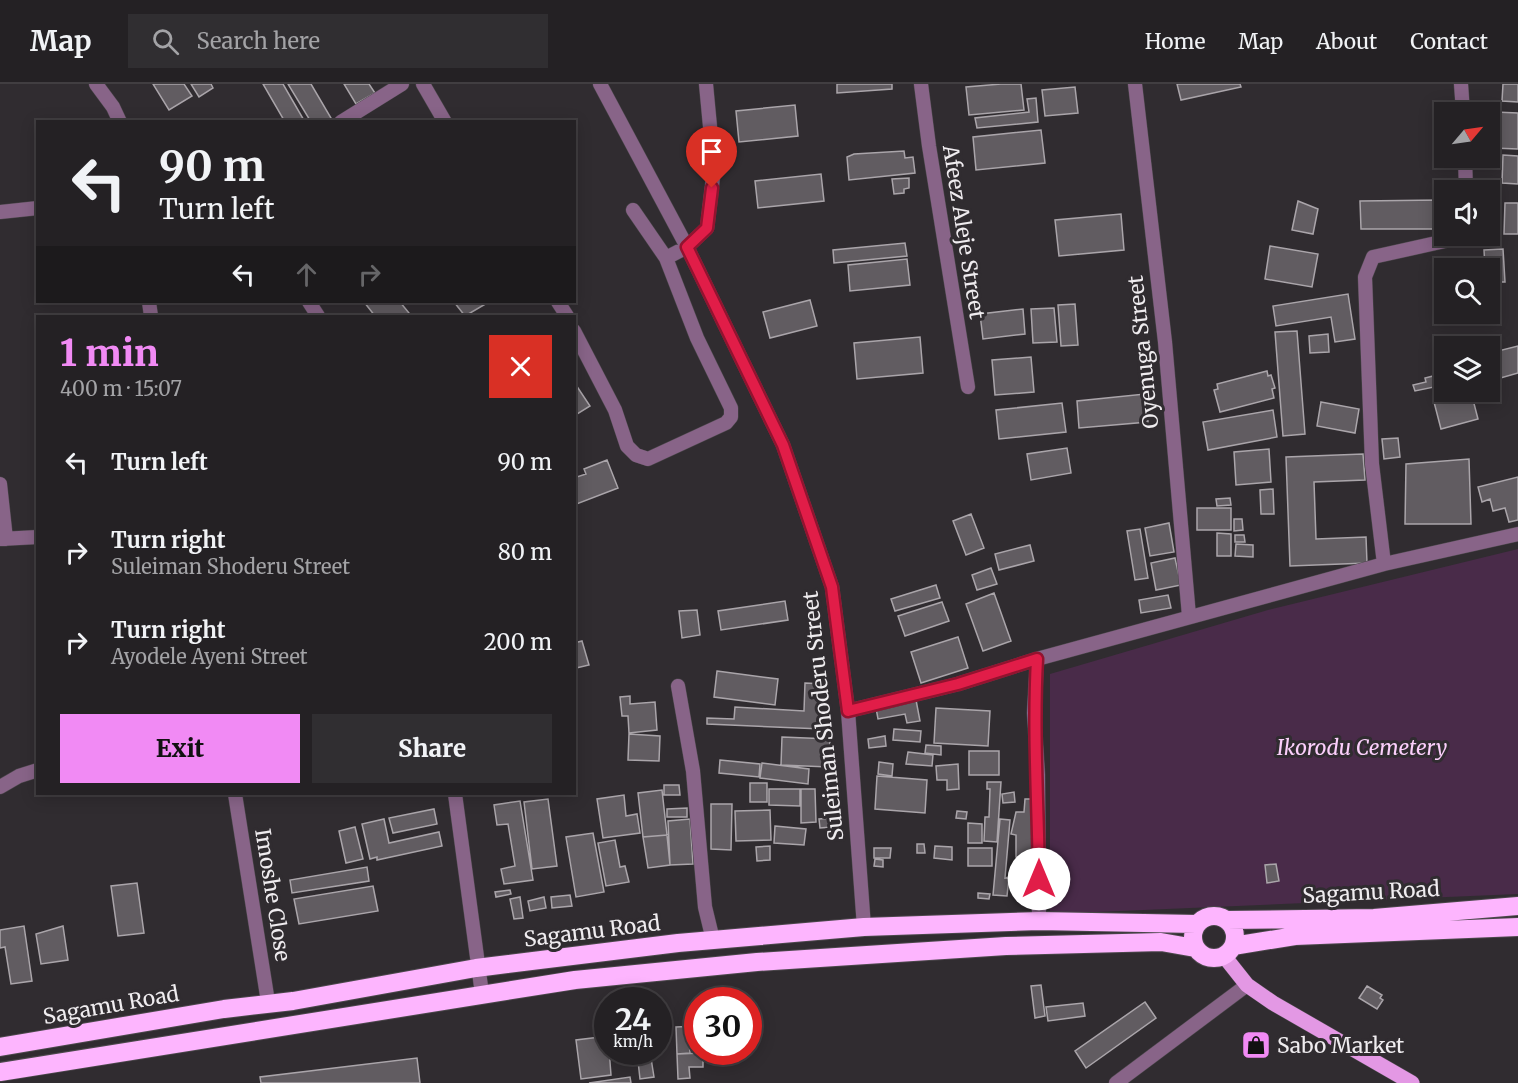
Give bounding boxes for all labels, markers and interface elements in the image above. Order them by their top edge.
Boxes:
search box [128,14,548,68]
text: Map [30,23,92,59]
icon: search [149,25,182,58]
text: Search here [197,27,320,55]
text: Home [1145,28,1205,55]
text: Map [1238,28,1283,55]
text: About [1316,28,1377,55]
text: Contact [1410,28,1488,55]
north arrow [1434,102,1500,168]
map controls [1434,102,1500,402]
pin [686,126,737,188]
icon: arrive [695,135,728,168]
text: 90 m [159,140,265,192]
street label: Afeez Aleje Street [937,142,991,321]
icon: left [60,144,138,222]
button: sound [1434,180,1500,246]
text: Turn left [159,192,274,226]
icon: left [227,258,260,291]
icon: ahead [290,258,323,291]
icon: right [353,258,386,291]
button: search [1434,258,1500,324]
street label: Oyenuga Street [1122,274,1164,430]
text: 1 min [60,331,159,376]
button: close [489,335,552,398]
button: layers [1434,336,1500,402]
text: 400 m · 15:07 [60,376,182,401]
icon: left [60,446,93,479]
text: Turn left [111,448,208,476]
text: 90 m [497,448,552,476]
text: Turn right [111,526,225,554]
icon: right [60,536,93,569]
text: 80 m [498,538,552,566]
text: Suleiman Shoderu Street [111,554,350,579]
street label: Suleiman Shoderu Street [796,590,850,842]
text: Turn right [111,616,225,644]
icon: right [60,626,93,659]
text: 200 m [484,628,552,656]
text: Ayodele Ayeni Street [111,644,308,669]
button: Exit [60,714,300,783]
button: Share [312,714,552,783]
park label: Ikorodu Cemetery [1277,734,1447,761]
street label: Imoshe Close [249,827,297,963]
position arrow [1007,847,1071,911]
street label: Sagamu Road [1302,875,1441,909]
street label: Sagamu Road [522,909,662,953]
street label: Sagamu Road [41,980,181,1030]
speed limit sign: 30 [684,987,762,1065]
text: 24 [615,1000,651,1038]
shop icon: Sabo Market [1240,1029,1272,1061]
text: km/h [613,1032,653,1051]
place label: Sabo Market [1277,1032,1404,1059]

